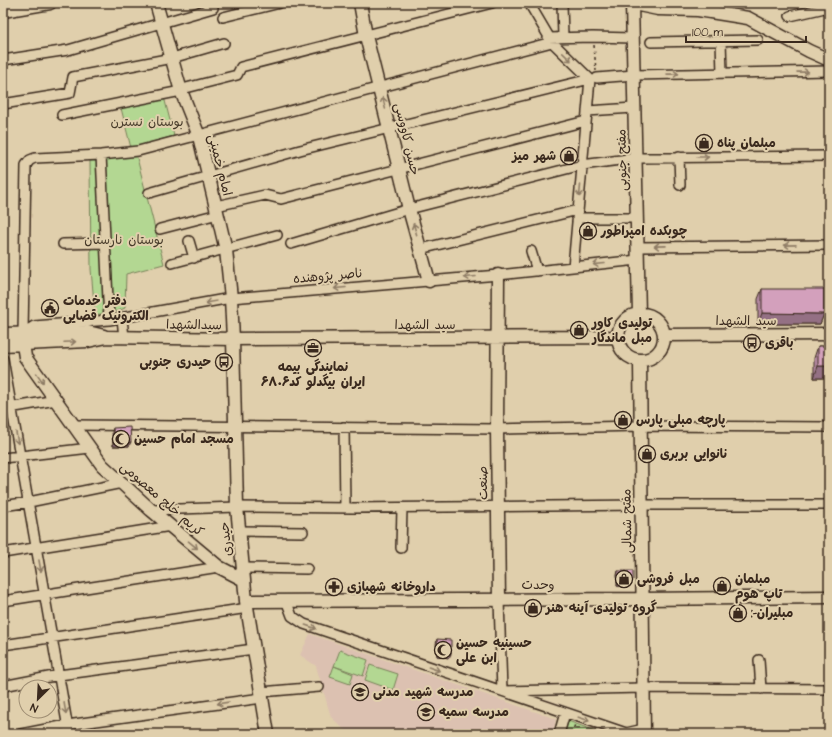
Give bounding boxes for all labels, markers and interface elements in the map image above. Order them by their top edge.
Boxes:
scale bar [686,18,806,44]
text: 100 m [692,24,723,41]
one-way arrow [562,52,572,62]
one-way arrow [796,68,809,76]
one-way arrow [666,70,679,78]
one-way arrow [379,97,387,110]
street label: حسن کاووسی [390,101,424,177]
park label: بوستان نسترن [111,113,184,131]
street label: مفتح جنوبی [612,129,632,191]
street label: امام خمینی [203,132,236,198]
shop icon: مبلمان پناه [694,133,714,153]
place label: مبلمان پناه [717,134,776,152]
shop icon: شهر میز [559,146,579,166]
place label: شهر میز [510,147,556,165]
one-way arrow [696,153,709,161]
one-way arrow [576,184,583,197]
shop icon: چوبکده امپراطور [578,221,598,241]
place label: چوبکده امپراطور [600,222,688,240]
one-way arrow [411,223,418,236]
park label: بوستان نارستان [84,231,164,249]
one-way arrow [784,241,797,249]
one-way arrow [654,242,667,250]
one-way arrow [593,260,606,268]
street label: ناصر پژوهنده [292,264,364,288]
one-way arrow [464,273,477,281]
one-way arrow [334,285,347,292]
place label: دفتر خدمات الکترونیک قضایی [63,292,149,325]
public building icon: دفتر خدمات الکترونیک قضایی [40,298,60,318]
one-way arrow [205,298,218,306]
street label: سید الشهدا [715,312,777,330]
place label: تولیدی کاور مبل ماندگار [591,314,653,347]
street label: سیدالشهدا [166,316,222,334]
street label: سید الشهدا [394,316,456,334]
shop icon: تولیدی کاور مبل ماندگار [569,320,589,340]
bus stop icon: باقری [742,333,762,353]
place label: باقری [765,334,794,352]
one-way arrow [63,338,76,345]
office icon: نمایندگی بیمه ایران بیگدلو کد۶۸۰۶ [303,338,323,358]
bus stop icon: حیدری جنوبی [214,352,234,372]
place label: حیدری جنوبی [139,353,211,371]
place label: نمایندگی بیمه ایران بیگدلو کد۶۸۰۶ [261,358,365,391]
one-way arrow [36,373,44,384]
shop icon: پارچه مبلی پارس [613,410,633,430]
place label: پارچه مبلی پارس [636,411,726,429]
mosque icon: مسجد امام حسین [111,429,131,449]
place label: مسجد امام حسین [134,430,234,449]
one-way arrow [14,431,22,444]
shop icon: نانوایی بربری [637,444,657,464]
place label: نانوایی بربری [660,445,728,463]
street label: کریم خلج معصومی [116,458,208,541]
street label: صنعت [474,466,492,500]
street label: مفتح شمالی [617,488,637,554]
street label: حیدری [215,521,237,557]
one-way arrow [188,541,199,549]
one-way arrow [36,559,44,572]
shop icon: مبل فروشی [614,569,634,589]
place label: مبل فروشی [637,570,700,588]
place label: مبلمان تاپ هوم [735,570,783,604]
street label: وحدت [522,576,554,594]
shop icon: مبلمان تاپ هوم [712,576,732,596]
pharmacy icon: داروخانه شهبازی [324,577,344,597]
place label: داروخانه شهبازی [347,578,436,596]
shop icon: گروه تولیدی آینه هنر [523,598,543,618]
place label: گروه تولیدی آینه هنر [544,599,657,617]
shop icon: مبلیران-1 [728,603,748,623]
place label: مبلیران-1 [751,604,793,622]
one-way arrow [305,624,318,631]
place label: حسینیه حسین ابن علی [456,634,532,667]
mosque icon: حسینیه حسین ابن علی [433,640,453,660]
one-way arrow [428,665,440,673]
north arrow [18,679,58,719]
school or university icon: مدرسه شهید مدنی [350,682,370,702]
place label: مدرسه شهید مدنی [373,683,474,701]
text: N [28,699,40,716]
one-way arrow [217,699,230,707]
one-way arrow [61,701,69,714]
school or university icon: مدرسه سمیه [416,702,436,722]
place label: مدرسه سمیه [439,703,509,721]
one-way arrow [578,716,591,723]

